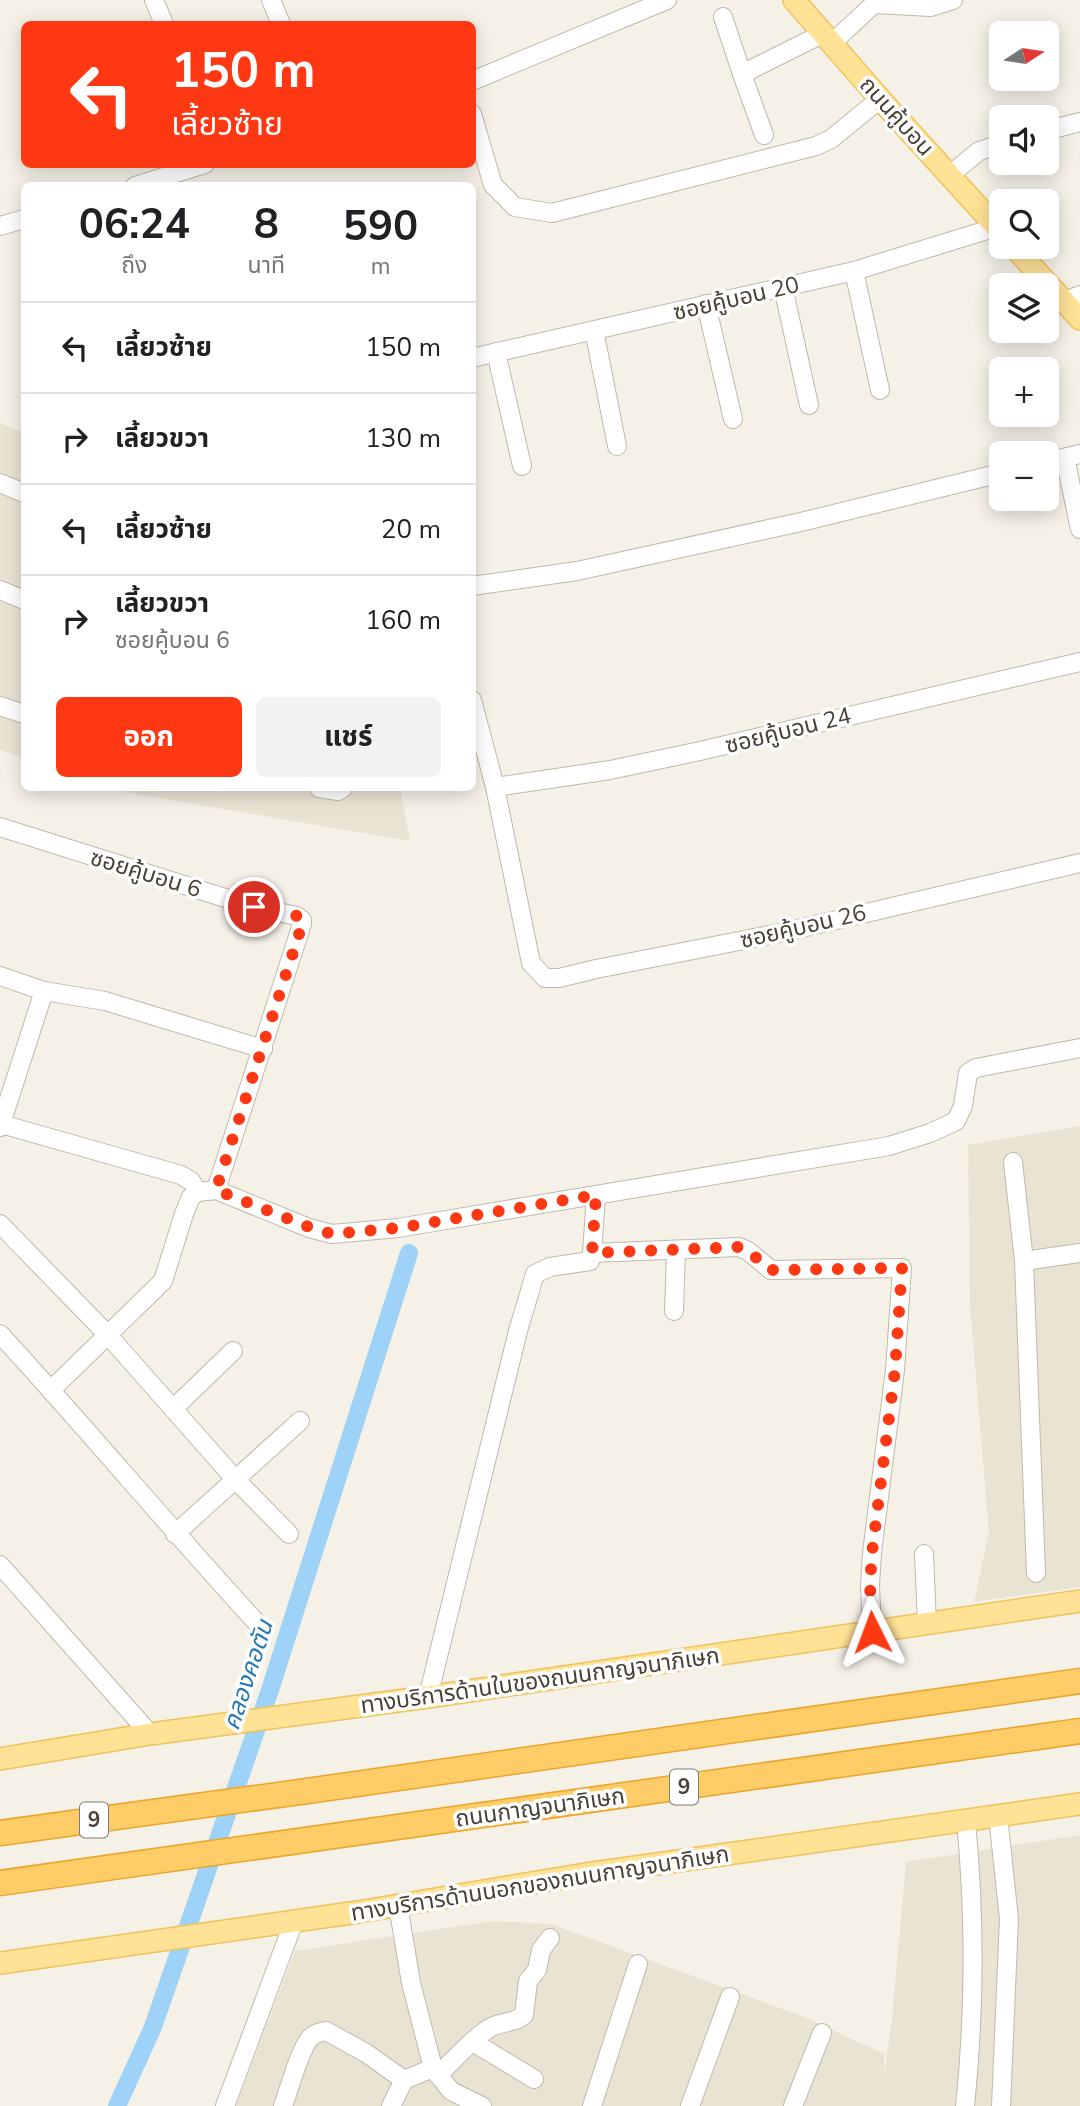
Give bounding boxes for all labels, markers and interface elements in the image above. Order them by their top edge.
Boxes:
north arrow [989,21,1059,91]
map controls [989,21,1059,511]
text: 150 m [171,37,315,104]
icon: left [56,49,147,140]
street label: ถนนคู้บอน [853,70,941,163]
text: เลี้ยวซ้าย [171,103,283,146]
button: sound [989,105,1059,175]
button: search [989,189,1059,259]
text: 06:24 [79,196,190,253]
text: 8 [254,196,279,253]
text: 590 [343,198,418,255]
text: ถึง [121,250,147,281]
text: นาที [248,250,285,281]
text: m [371,251,390,282]
street label: ซอยคู้บอน 20 [670,269,802,328]
button: layers [989,273,1059,343]
icon: left [56,329,94,367]
text: เลี้ยวซ้าย [115,330,212,365]
text: 150 m [365,330,441,365]
button: + [989,357,1059,427]
icon: right [56,420,94,458]
text: เลี้ยวขวา [115,421,209,456]
text: 130 m [365,421,441,456]
button: − [989,441,1059,511]
icon: left [56,511,94,549]
text: เลี้ยวซ้าย [115,512,212,547]
text: 20 m [381,512,441,547]
text: เลี้ยวขวา [115,586,209,621]
icon: right [56,602,94,640]
text: 160 m [365,603,441,638]
text: ซอยคู้บอน 6 [115,625,230,656]
button: ออก [56,697,242,777]
button: แชร์ [256,697,441,777]
street label: ซอยคู้บอน 24 [722,700,854,761]
street label: ซอยคู้บอน 6 [86,842,205,905]
pin [224,877,284,937]
icon: arrive [235,888,273,926]
street label: ซอยคู้บอน 26 [737,897,869,956]
position arrow [835,1595,909,1669]
water label: คลองคอตัน [215,1615,281,1734]
street label: ทางบริการด้านในของถนนกาญจนาภิเษก [359,1640,722,1721]
road number: 9 [670,1770,698,1804]
street label: ถนนกาญจนาภิเษก [453,1780,627,1835]
road number: 9 [80,1802,108,1838]
street label: ทางบริการด้านนอกของถนนกาญจนาภิเษก [349,1838,731,1929]

